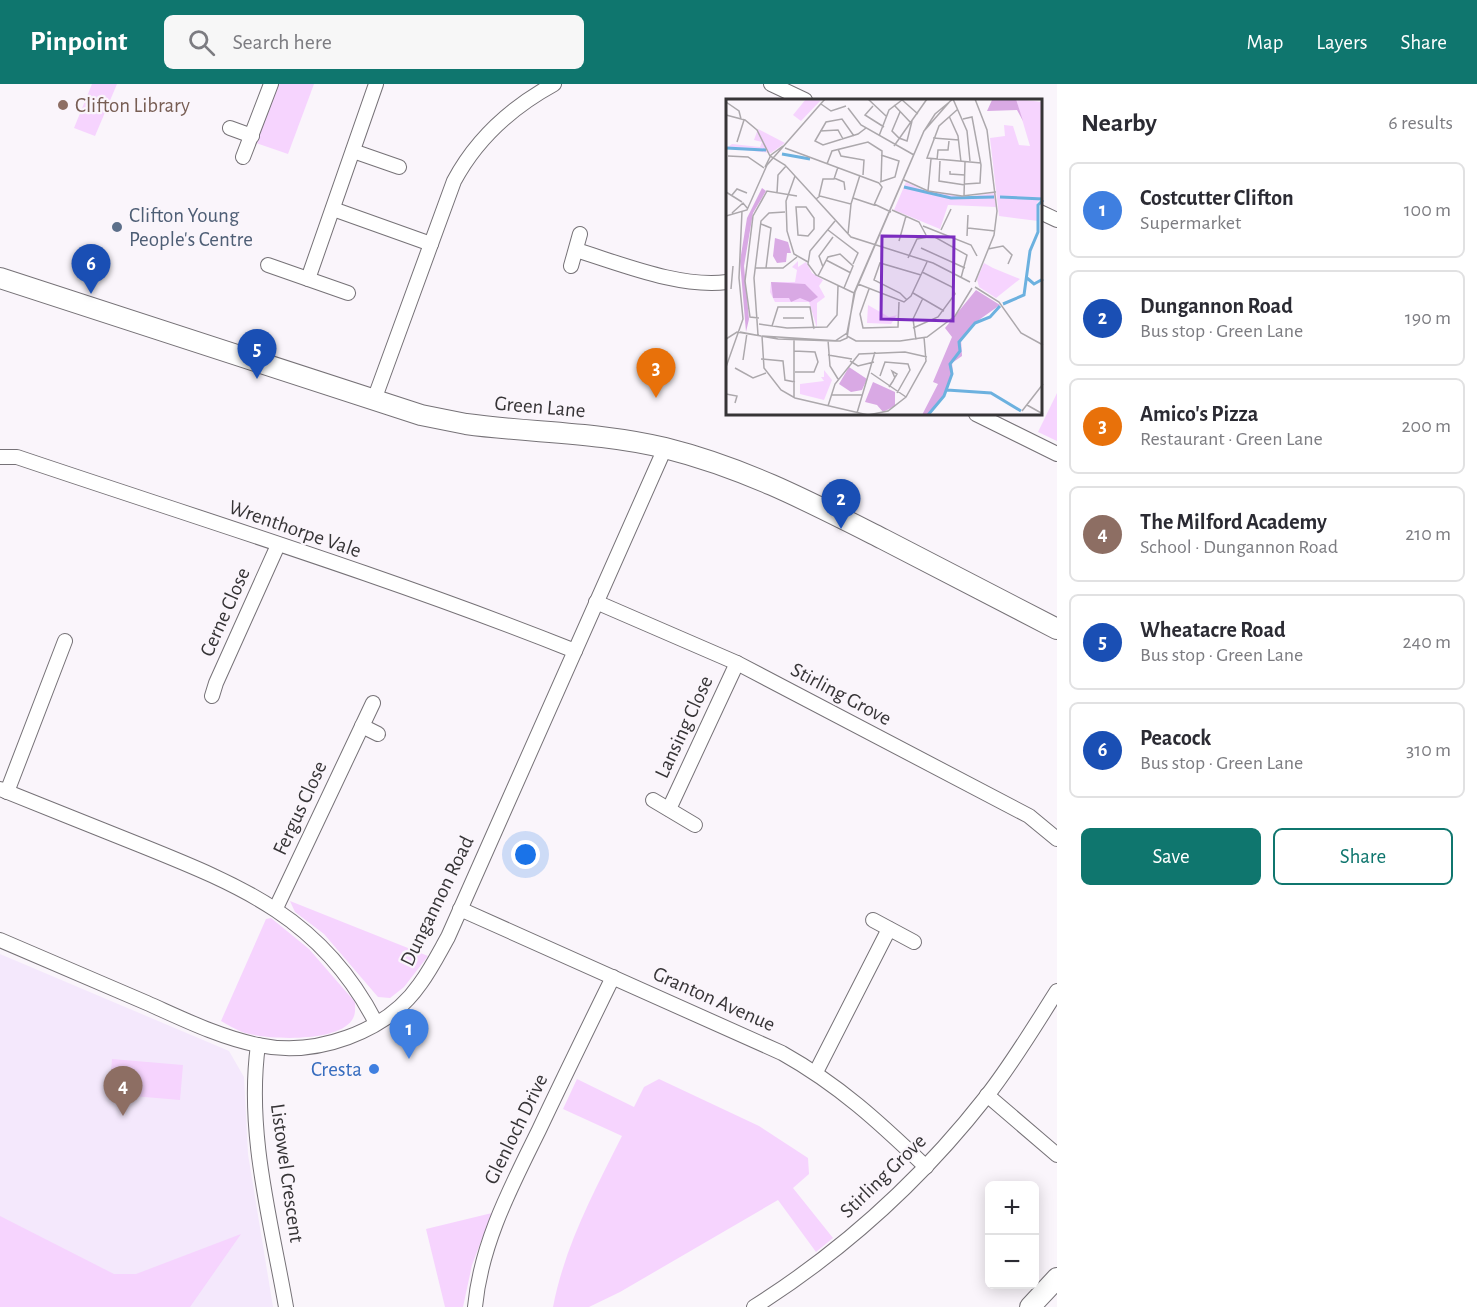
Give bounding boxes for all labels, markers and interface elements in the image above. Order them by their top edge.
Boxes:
search box [164,15,584,69]
icon: search [185,26,218,59]
text: Pinpoint [30,28,128,56]
text: Search here [233,31,332,53]
text: Map [1247,32,1283,53]
text: Layers [1316,32,1367,53]
text: Share [1400,32,1447,53]
place label: Clifton Library [75,95,190,116]
marker: Clifton Library [56,98,70,112]
inset map [726,99,1042,416]
text: Nearby [1081,110,1157,136]
text: 6 results [1388,113,1453,133]
text: Costcutter Clifton [1140,187,1294,209]
text: 1 [1099,200,1106,220]
text: 100 m [1404,200,1451,220]
place label: Clifton Young People's Centre [129,205,253,250]
text: Supermarket [1140,213,1241,233]
marker: Clifton Young People's Centre [110,220,124,234]
pin: 6 [72,244,110,294]
text: Dungannon Road [1140,295,1293,317]
text: 2 [1098,308,1107,328]
text: 190 m [1405,308,1451,328]
text: Bus stop · Green Lane [1140,321,1303,341]
pin: 5 [238,330,276,379]
pin: 3 [636,348,676,398]
street label: Green Lane [494,393,586,421]
text: Amico's Pizza [1140,403,1258,425]
text: 3 [1098,416,1107,436]
text: 200 m [1401,416,1451,436]
text: Restaurant · Green Lane [1140,429,1323,449]
pin: 2 [822,480,860,529]
street label: Wrenthorpe Vale [226,496,364,562]
text: The Milford Academy [1140,511,1327,533]
text: 4 [1097,524,1108,544]
text: 210 m [1405,524,1451,544]
text: School · Dungannon Road [1140,537,1338,557]
street label: Cerne Close [196,564,254,660]
text: Wheatacre Road [1140,619,1286,641]
text: 5 [1098,632,1107,652]
text: 240 m [1402,632,1451,652]
text: Bus stop · Green Lane [1140,645,1303,665]
street label: Stirling Grove [787,659,895,729]
street label: Lansing Close [651,673,717,781]
text: Peacock [1140,727,1211,749]
text: 6 [1098,740,1107,760]
text: 310 m [1406,740,1451,760]
text: Bus stop · Green Lane [1140,753,1303,773]
street label: Fergus Close [269,758,331,858]
button: Save [1081,828,1261,885]
button: Share [1273,828,1453,885]
street label: Dungannon Road [396,832,478,969]
your location [511,840,540,869]
street label: Granton Avenue [650,963,778,1035]
pin: 1 [390,1010,428,1059]
place label: Cresta [311,1059,362,1080]
marker: Cresta [367,1062,381,1076]
pin: 4 [104,1066,142,1116]
street label: Glenloch Drive [480,1071,552,1187]
street label: Listowel Crescent [267,1102,307,1244]
street label: Stirling Grove [836,1130,930,1222]
map controls [985,1181,1039,1289]
button: + [985,1181,1039,1235]
button: − [985,1235,1039,1289]

